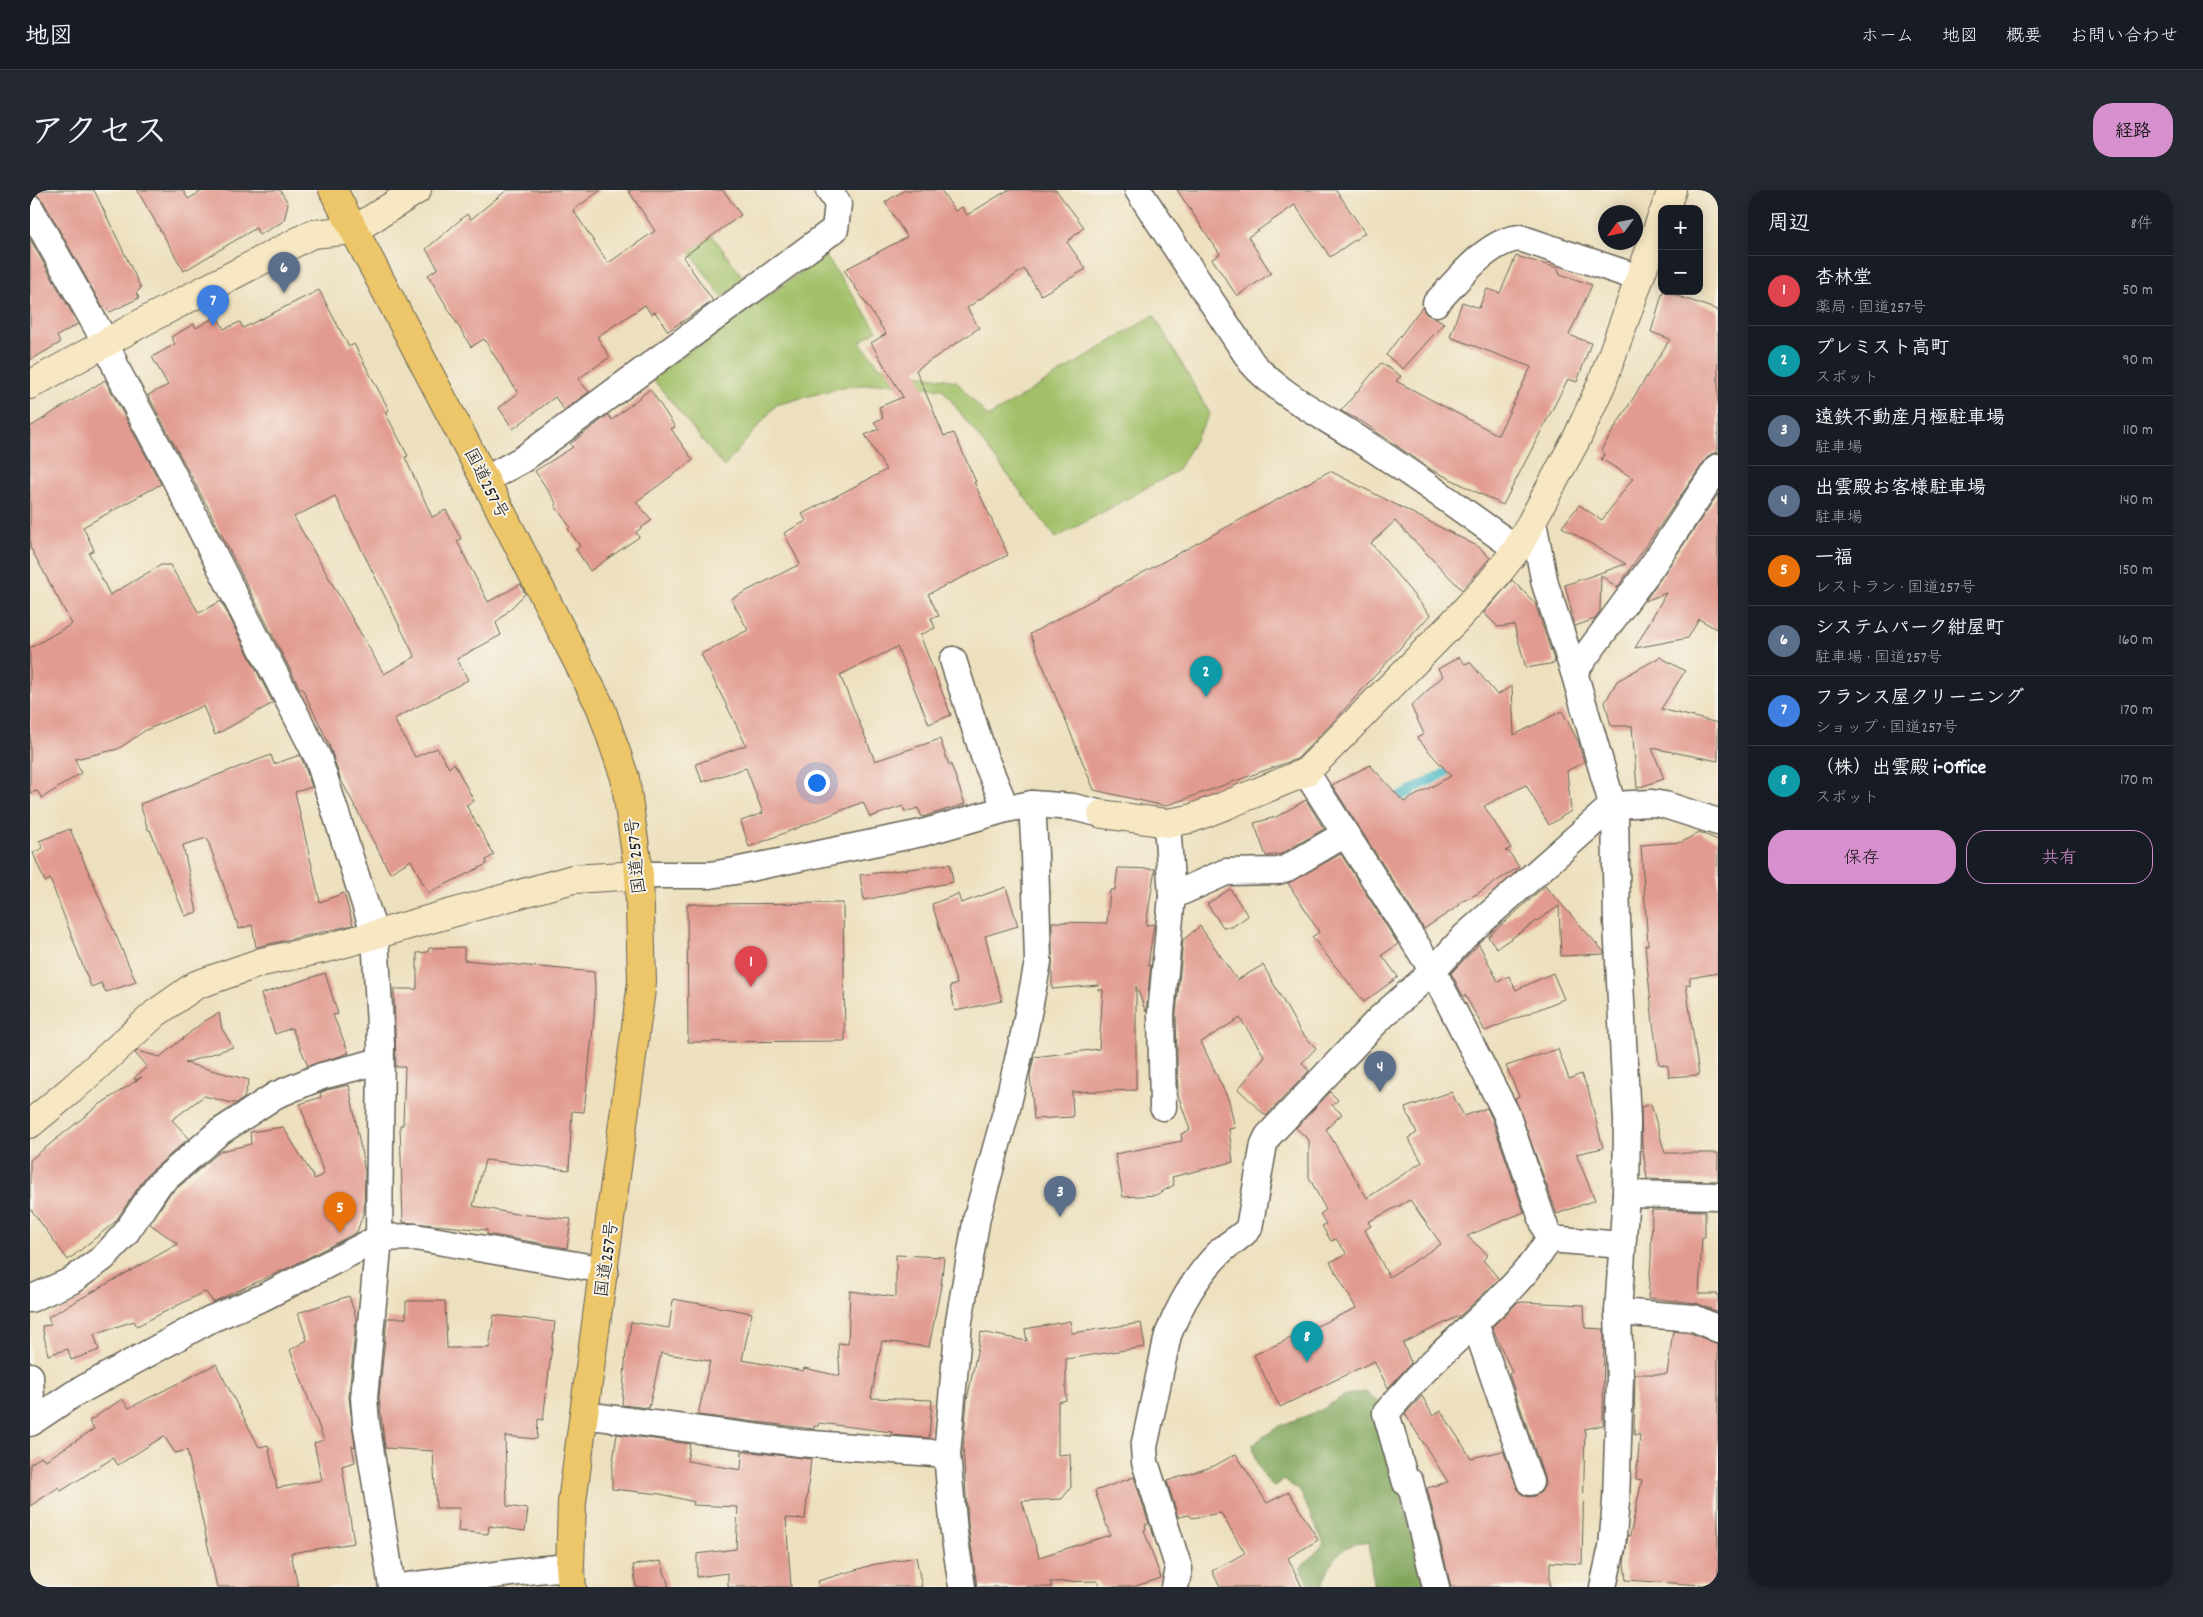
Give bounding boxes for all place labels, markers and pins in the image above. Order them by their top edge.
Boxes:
pin: 6 [268,252,300,293]
pin: 7 [197,285,229,326]
pin: 2 [1190,656,1222,697]
pin: 1 [735,946,767,987]
pin: 4 [1364,1051,1396,1092]
pin: 3 [1044,1176,1076,1217]
pin: 5 [324,1192,356,1233]
pin: 8 [1291,1321,1323,1362]

